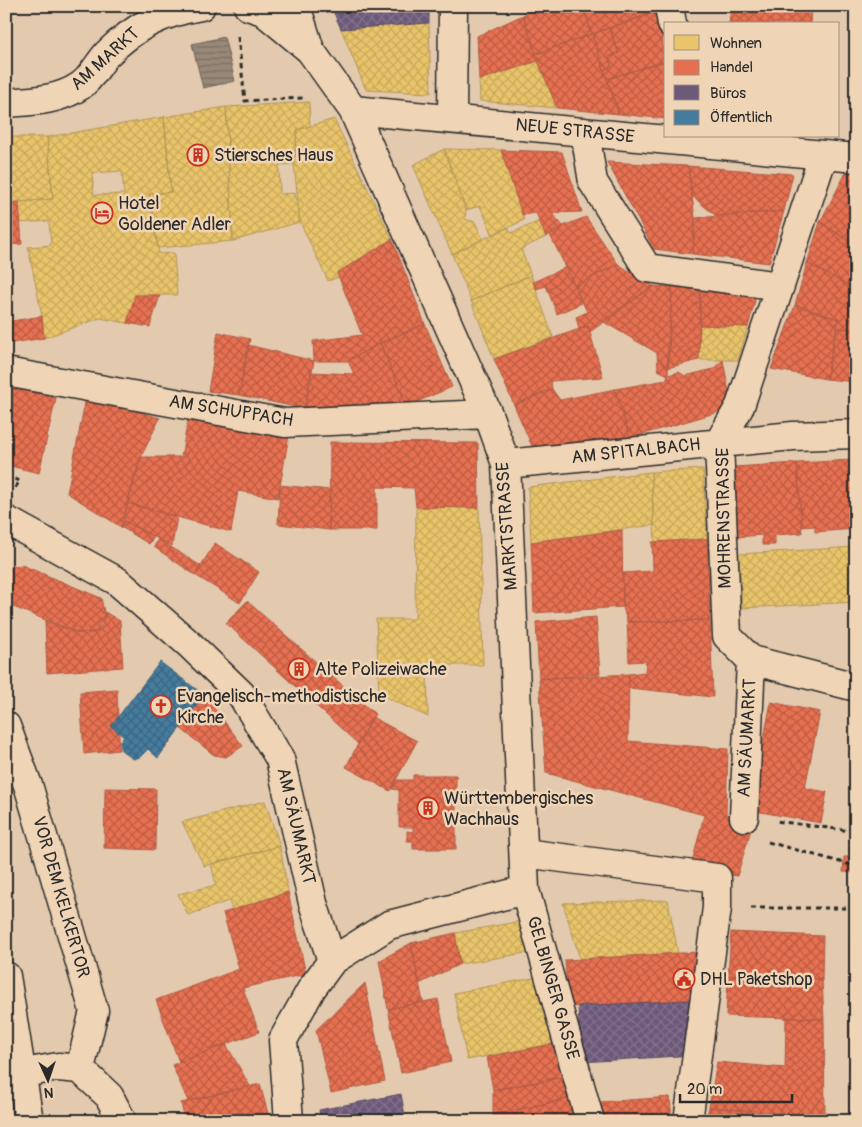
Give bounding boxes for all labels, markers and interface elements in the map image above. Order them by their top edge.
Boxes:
street label: AM MARKT [66,22,144,96]
legend [664,22,840,138]
text: Wohnen [710,34,762,53]
text: Handel [710,58,753,77]
text: Büros [710,84,746,103]
text: Öffentlich [710,108,772,127]
street label: NEUE STRASSE [514,113,636,149]
building icon: Stiersches Haus [186,143,210,167]
place label: Stiersches Haus [214,144,333,167]
place label: Hotel Goldener Adler [118,192,231,236]
hotel icon: Hotel Goldener Adler [90,201,114,225]
street label: AM SCHUPPACH [167,390,295,432]
street label: AM SPITALBACH [570,433,702,469]
street label: MOHRENSTRASSE [711,447,737,589]
street label: MARKTSTRASSE [491,461,523,591]
building icon: Alte Polizeiwache [287,657,311,681]
place label: Alte Polizeiwache [315,658,447,681]
street label: AM SÄUMARKT [732,678,762,798]
place label: Evangelisch-methodistische Kirche [177,685,387,729]
church icon: Evangelisch-methodistische Kirche [149,694,173,718]
street label: AM SÄUMARKT [271,765,321,887]
place label: Württembergisches Wachhaus [444,787,593,831]
building icon: Württembergisches Wachhaus [416,796,440,820]
street label: VOR DEM KELKERTOR [27,814,95,980]
street label: GELBINGER GASSE [521,913,585,1063]
public building icon: DHL Paketshop [672,967,696,991]
place label: DHL Paketshop [700,968,813,991]
north arrow [22,1054,72,1104]
scale bar [680,1072,792,1104]
text: 20 m [687,1080,722,1099]
text: N [43,1084,54,1101]

